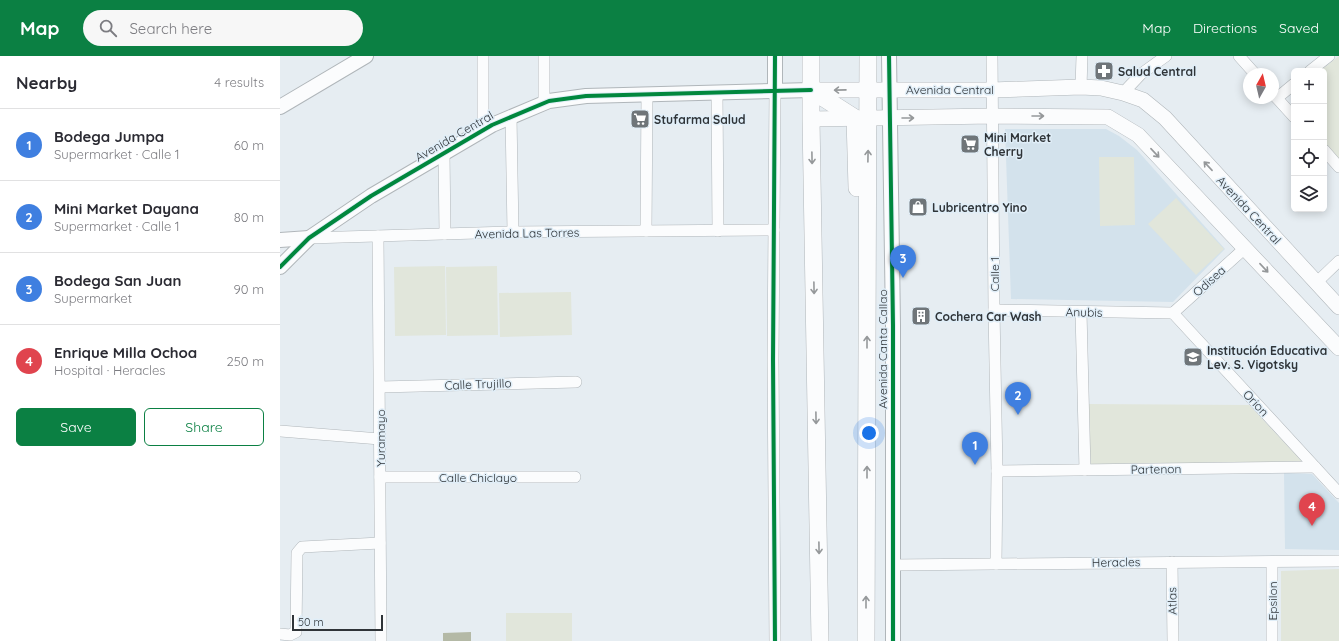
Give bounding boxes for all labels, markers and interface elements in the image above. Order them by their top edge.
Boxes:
search box [83,10,363,46]
text: Map [20,16,59,40]
icon: search [97,17,119,39]
text: Search here [129,19,212,38]
text: Map [1142,19,1171,37]
text: Directions [1193,19,1257,37]
text: Saved [1279,19,1319,37]
pharmacy icon: Salud Central [1093,60,1115,82]
place label: Salud Central [1118,64,1196,79]
north arrow [1243,68,1279,104]
map controls [1291,68,1327,212]
button: + [1291,68,1327,104]
text: Nearby [16,72,77,93]
text: 4 results [214,74,264,90]
street label: Avenida Central [906,82,994,97]
one-way arrow [834,86,847,94]
button: − [1291,104,1327,140]
street label: Avenida Central [412,108,496,164]
supermarket icon: Stufarma Salud [629,108,651,130]
place label: Stufarma Salud [654,112,746,127]
one-way arrow [1031,112,1044,120]
one-way arrow [901,114,914,122]
text: Bodega Jumpa [54,127,164,146]
place label: Mini Market Cherry [984,130,1051,159]
supermarket icon: Mini Market Cherry [959,133,981,155]
text: 1 [26,137,32,153]
text: 60 m [234,137,264,153]
button: locate [1291,140,1327,176]
text: Supermarket · Calle 1 [54,146,180,162]
one-way arrow [1150,148,1160,158]
one-way arrow [864,150,872,163]
one-way arrow [808,151,816,164]
one-way arrow [1204,161,1213,171]
street label: Avenida Central [1214,173,1284,247]
button: layers [1291,176,1327,212]
shop icon: Lubricentro Yino [907,196,929,218]
text: Mini Market Dayana [54,199,199,218]
place label: Lubricentro Yino [932,200,1028,215]
text: 2 [25,209,33,225]
text: 80 m [234,209,264,225]
text: Supermarket · Calle 1 [54,218,180,234]
street label: Avenida Las Torres [474,225,580,241]
pin: 3 [890,245,916,278]
street label: Calle 1 [987,256,1002,292]
street label: Odisea [1190,262,1228,300]
one-way arrow [1259,263,1268,273]
text: Bodega San Juan [54,271,181,290]
text: 3 [26,281,32,297]
text: 90 m [234,281,264,297]
one-way arrow [810,281,818,294]
street label: Avenida Canta Callao [875,289,890,409]
text: Supermarket [54,290,132,306]
street label: Anubis [1065,304,1103,320]
building icon: Cochera Car Wash [910,305,932,327]
place label: Cochera Car Wash [935,309,1042,324]
one-way arrow [863,336,871,349]
text: Enrique Milla Ochoa [54,343,197,362]
place label: Institución Educativa Lev. S. Vigotsky [1207,343,1327,372]
school or university icon: Institución Educativa Lev. S. Vigotsky [1182,346,1204,368]
text: 4 [25,353,33,369]
text: 250 m [227,353,264,369]
text: Hospital · Heracles [54,362,165,378]
street label: Calle Trujillo [444,375,512,393]
pin: 2 [1005,382,1031,415]
street label: Orion [1240,387,1272,419]
button: Save [16,408,136,446]
button: Share [144,408,264,446]
street label: Yuramayo [373,409,388,467]
one-way arrow [813,411,820,424]
your location [859,423,879,443]
pin: 1 [962,432,988,465]
street label: Partenon [1130,461,1182,477]
one-way arrow [863,466,871,479]
street label: Calle Chiclayo [439,470,517,485]
pin: 4 [1299,493,1325,526]
one-way arrow [815,541,823,554]
street label: Heracles [1092,554,1141,570]
street label: Epsilon [1265,581,1280,621]
street label: Atlas [1164,587,1180,615]
one-way arrow [862,596,870,609]
scale bar [292,613,383,632]
text: 50 m [298,615,324,629]

